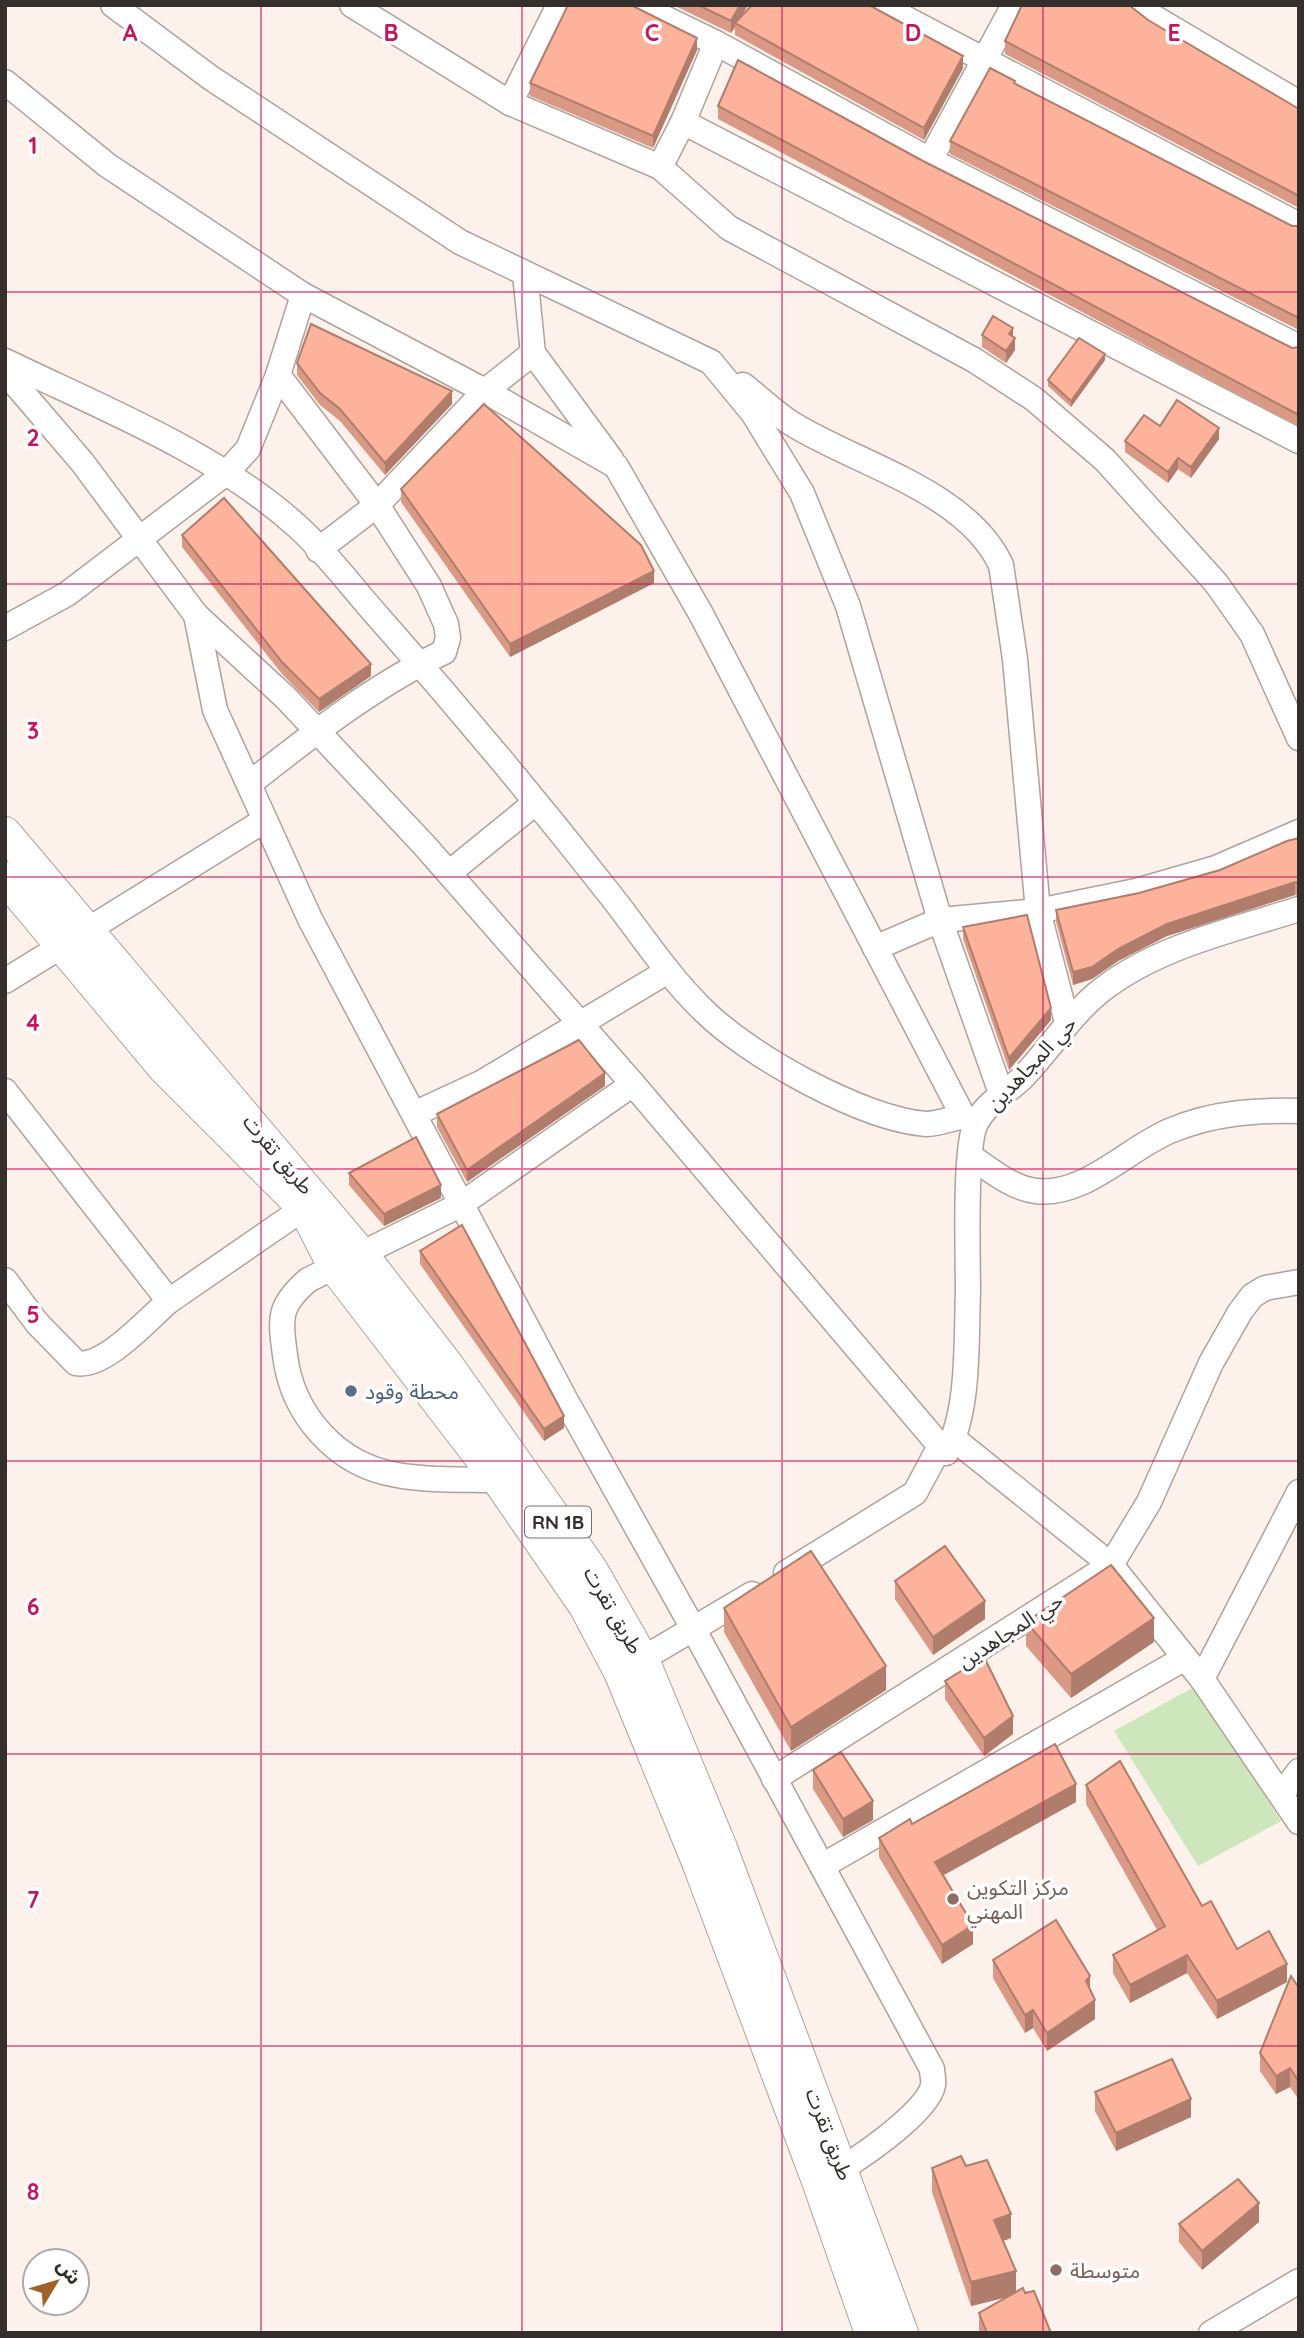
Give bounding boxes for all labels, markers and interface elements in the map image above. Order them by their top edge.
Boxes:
text: A [123,18,138,47]
text: B [383,18,399,47]
text: C [645,18,659,47]
text: D [905,18,921,47]
text: E [1167,18,1181,47]
text: 1 [29,131,37,160]
text: 2 [26,423,40,452]
text: 3 [27,716,39,745]
text: 4 [26,1008,40,1037]
street label: حي المجاهدين [980,1010,1084,1119]
street label: طريق تقرت [237,1109,320,1200]
text: 5 [26,1300,40,1329]
place label: محطة وقود [365,1378,459,1404]
marker: محطة وقود [343,1383,359,1399]
road number: RN 1B [525,1506,591,1538]
street label: طريق تقرت [578,1562,649,1659]
street label: حي المجاهدين [952,1586,1070,1677]
text: 6 [27,1592,39,1621]
place label: مركز التكوين المهني [967,1874,1069,1928]
text: 7 [27,1885,40,1914]
marker: مركز التكوين المهني [945,1891,961,1907]
street label: طريق تقرت [800,2084,859,2184]
text: 8 [27,2177,39,2206]
north arrow [21,2247,91,2317]
text: ش [52,2254,87,2289]
place label: متوسطة [1070,2257,1140,2283]
marker: متوسطة [1048,2262,1064,2278]

